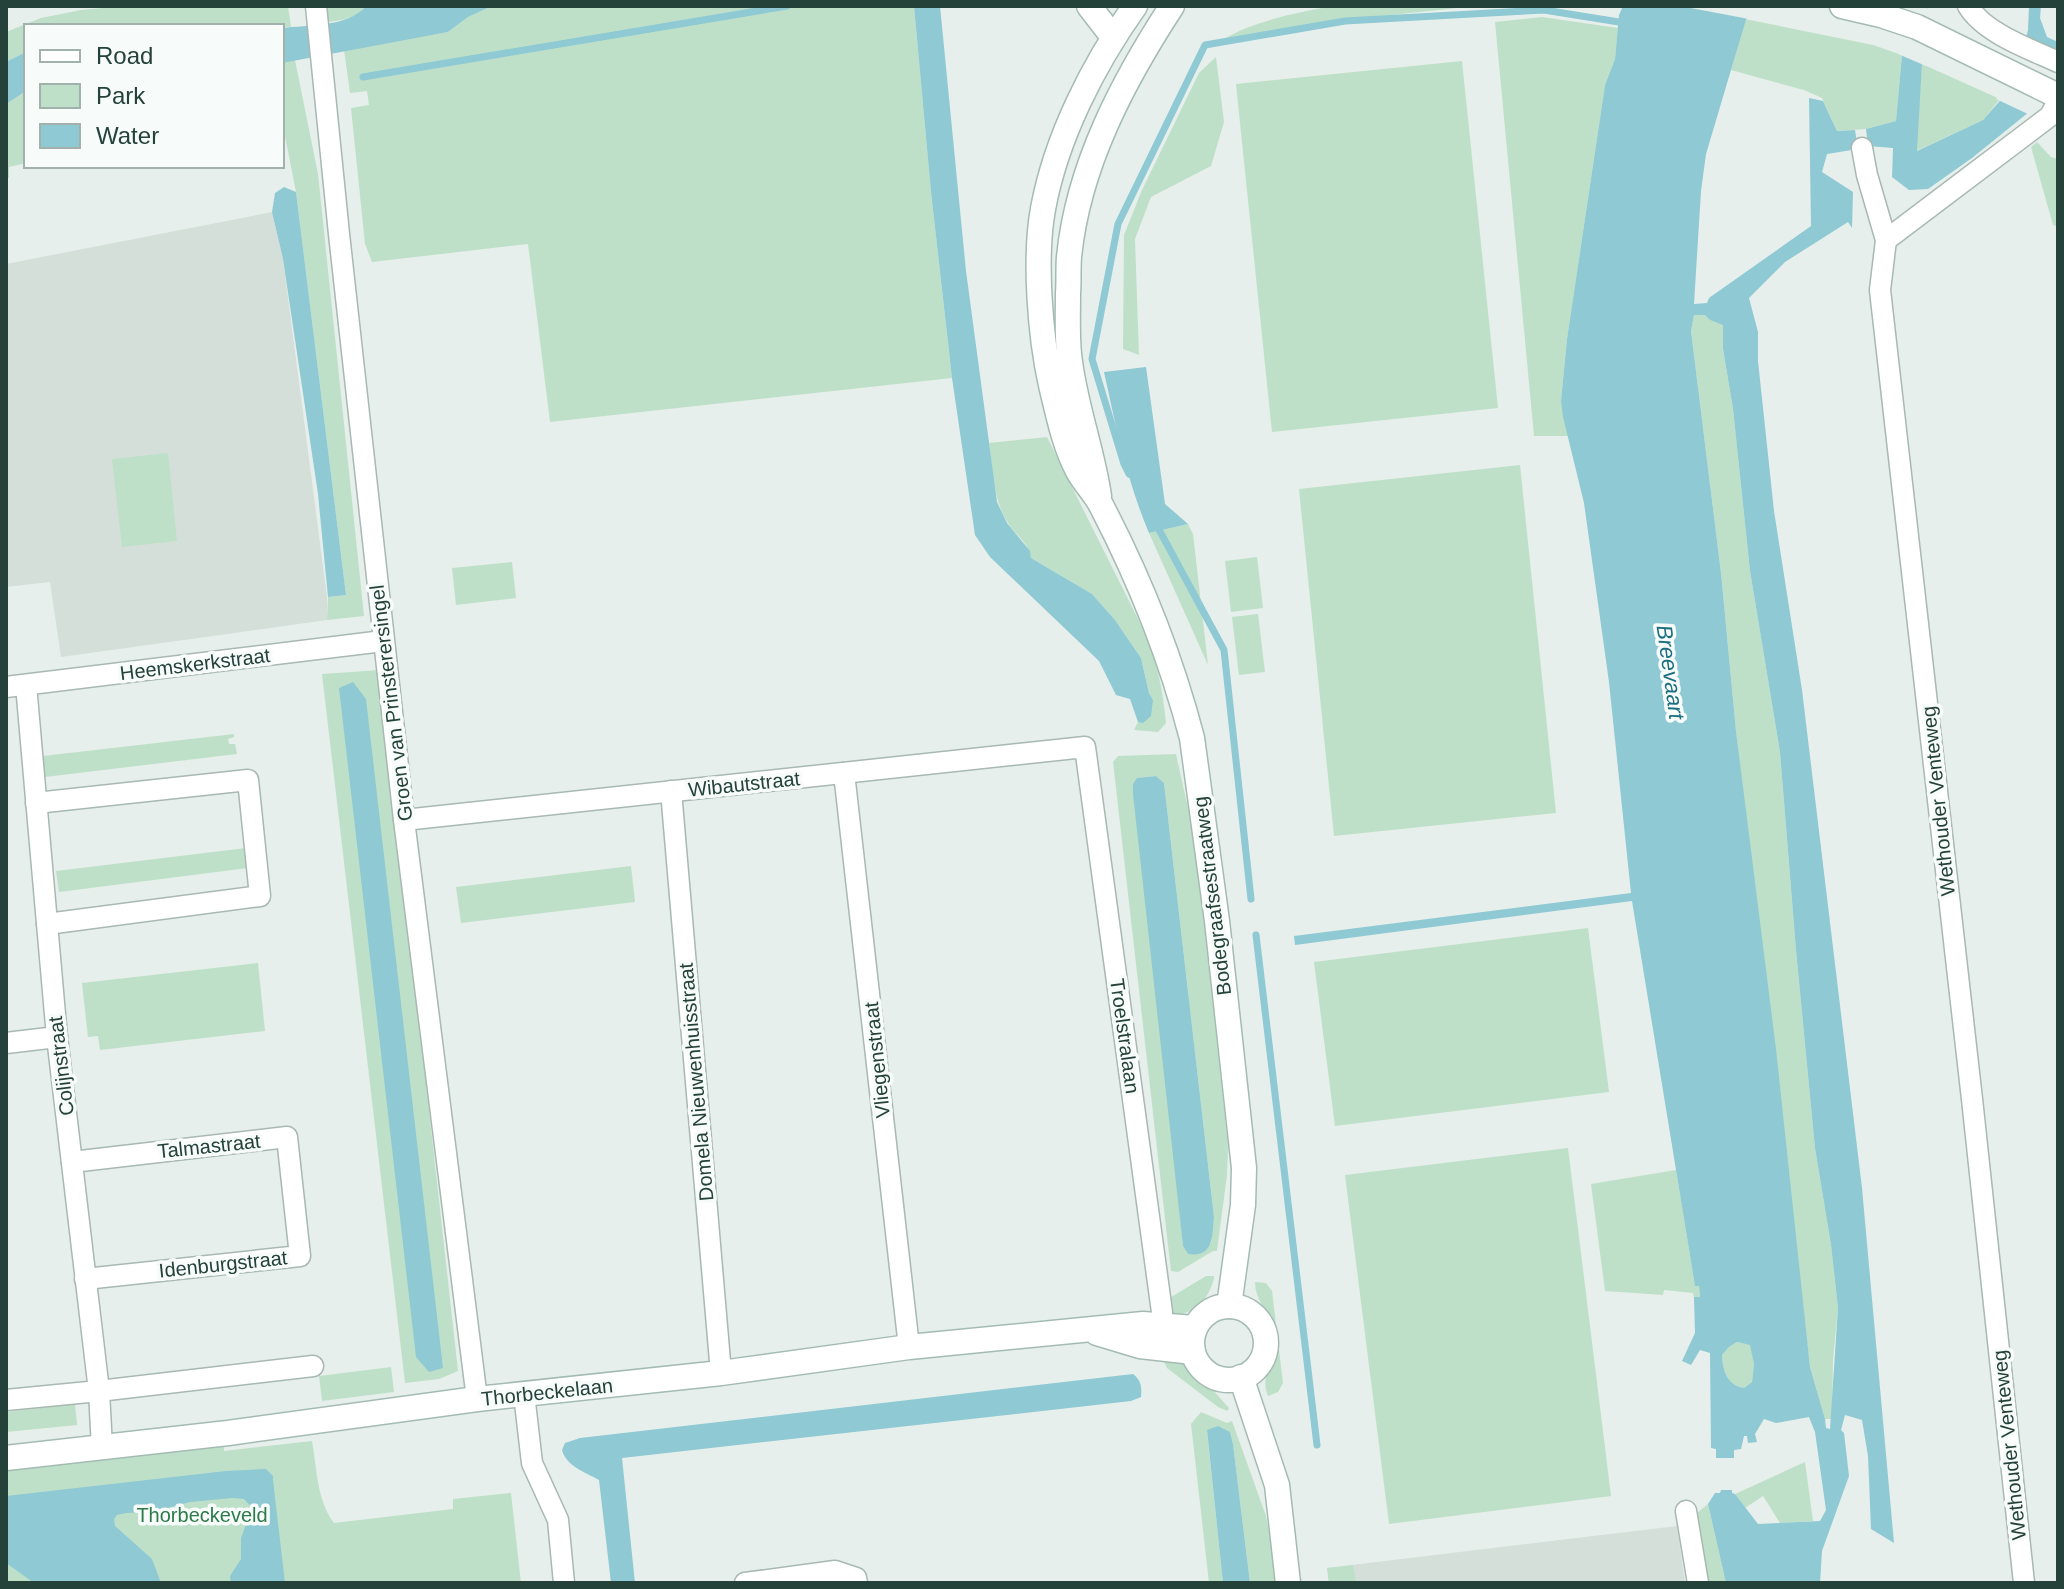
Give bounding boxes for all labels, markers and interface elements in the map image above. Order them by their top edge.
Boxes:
legend [24,24,284,168]
text: Road [96,42,153,69]
text: Park [96,82,146,109]
text: Water [96,122,159,149]
street label: Groen van Prinsterersingel [366,584,416,822]
water label: Breevaart [1651,623,1690,722]
street label: Heemskerkstraat [119,644,272,684]
street label: Wethouder Venteweg [1917,705,1959,897]
street label: Wibautstraat [687,767,801,801]
street label: Bodegraafsestraatweg [1189,795,1235,997]
street label: Domela Nieuwenhuisstraat [675,962,717,1202]
street label: Troelstralaan [1106,977,1144,1095]
street label: Vliegenstraat [860,1000,894,1119]
street label: Colijnstraat [44,1015,78,1117]
street label: Talmastraat [156,1130,262,1162]
street label: Idenburgstraat [158,1246,289,1282]
street label: Wethouder Venteweg [1988,1349,2030,1541]
street label: Thorbeckelaan [480,1374,614,1410]
park label: Thorbeckeveld [136,1504,268,1526]

